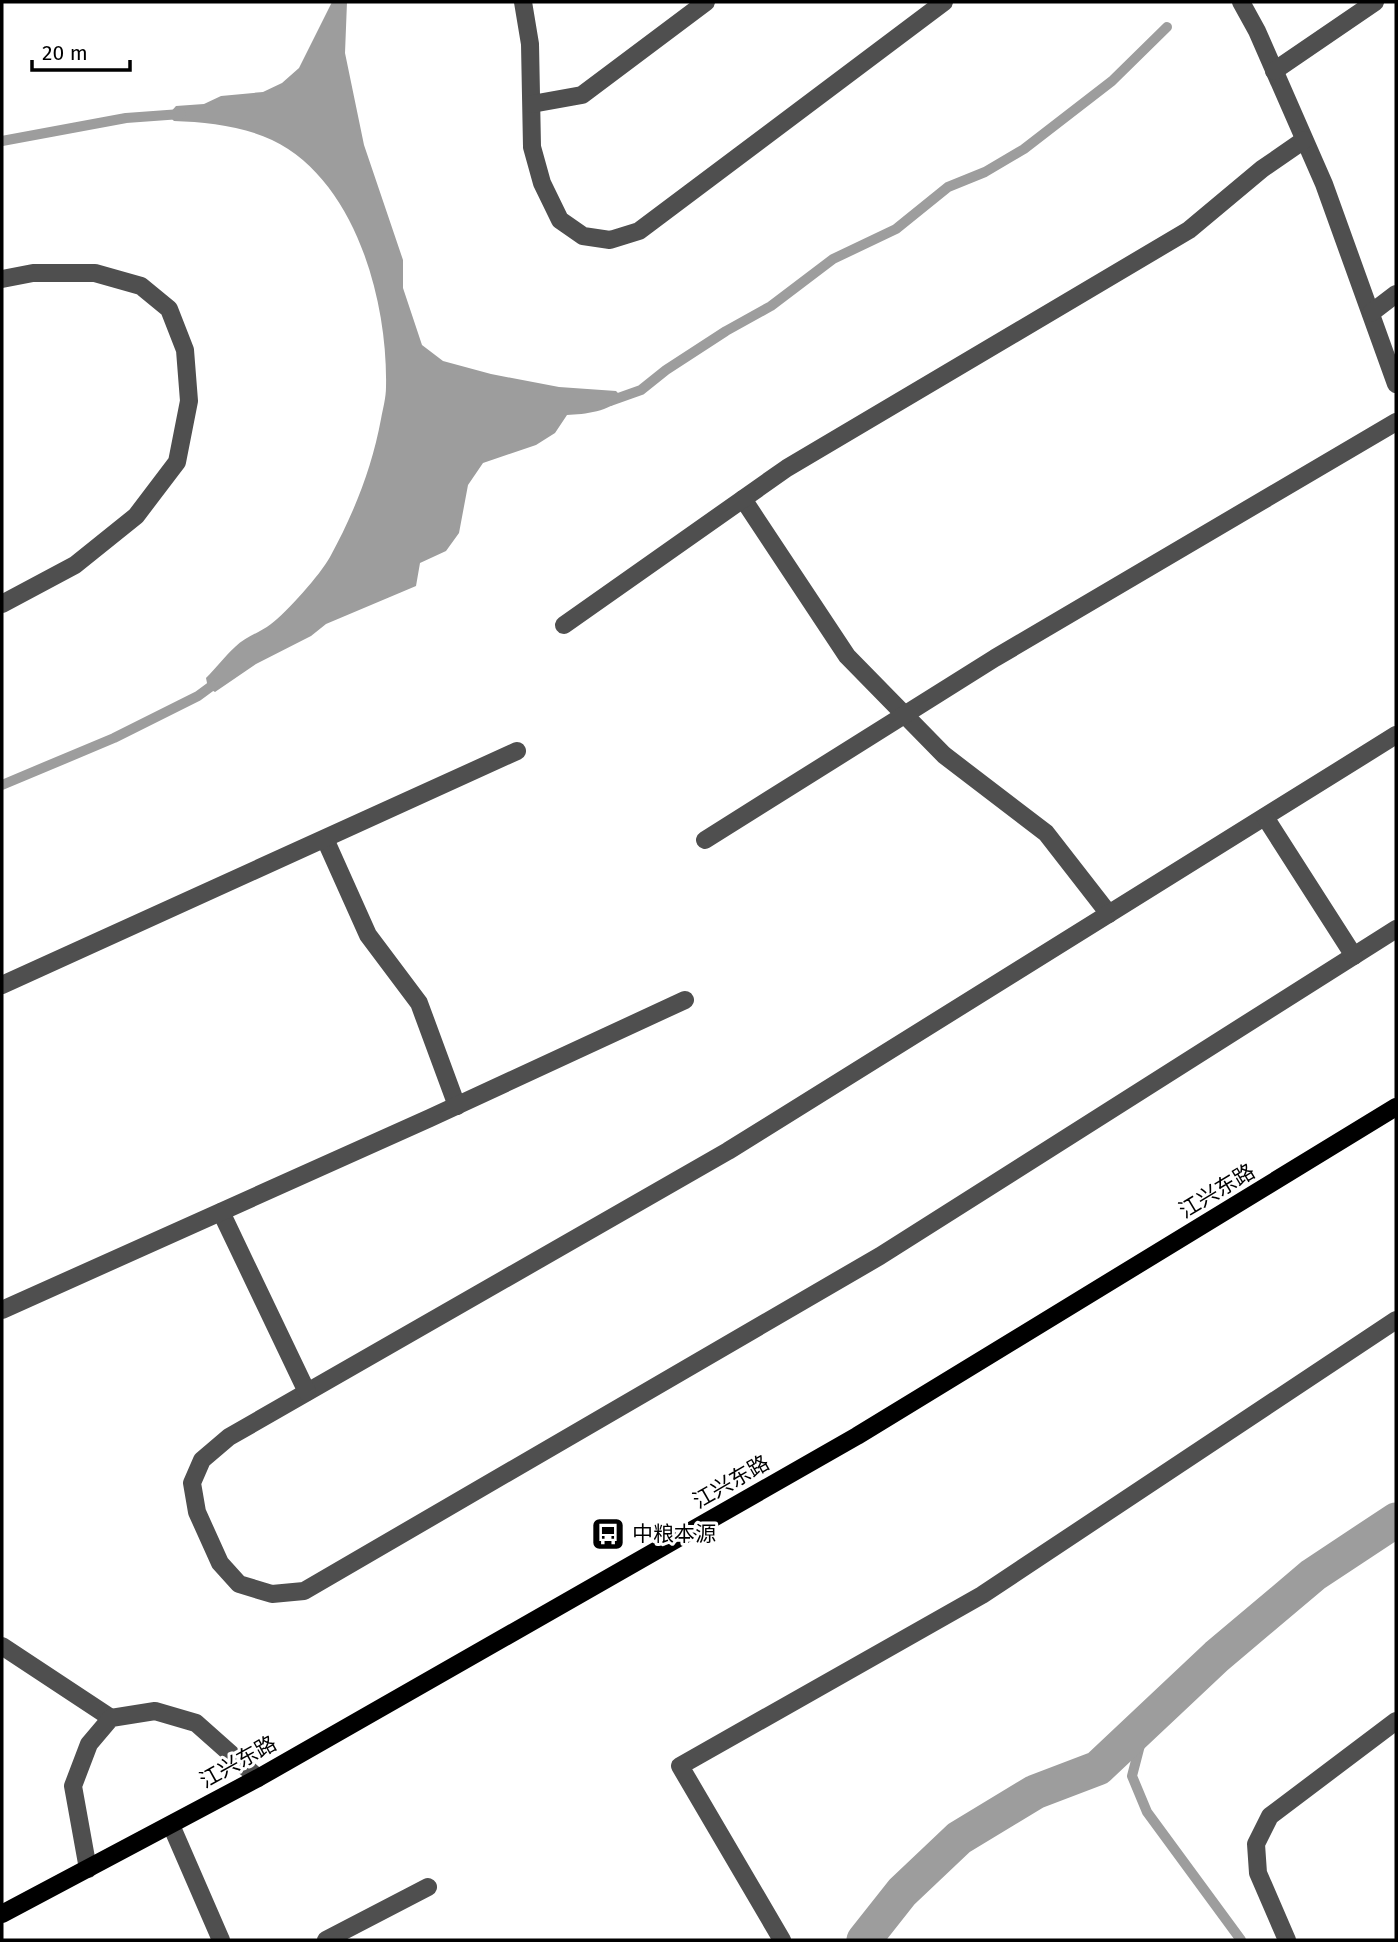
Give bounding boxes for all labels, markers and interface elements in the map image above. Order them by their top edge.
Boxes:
scale bar [32,28,130,72]
text: 20 m [42,40,88,66]
street label: 江兴东路 [1174,1158,1260,1224]
street label: 江兴东路 [688,1450,774,1514]
bus stop icon: 中粮本源 [589,1515,627,1553]
place label: 中粮本源 [632,1521,716,1547]
street label: 江兴东路 [195,1730,281,1794]

